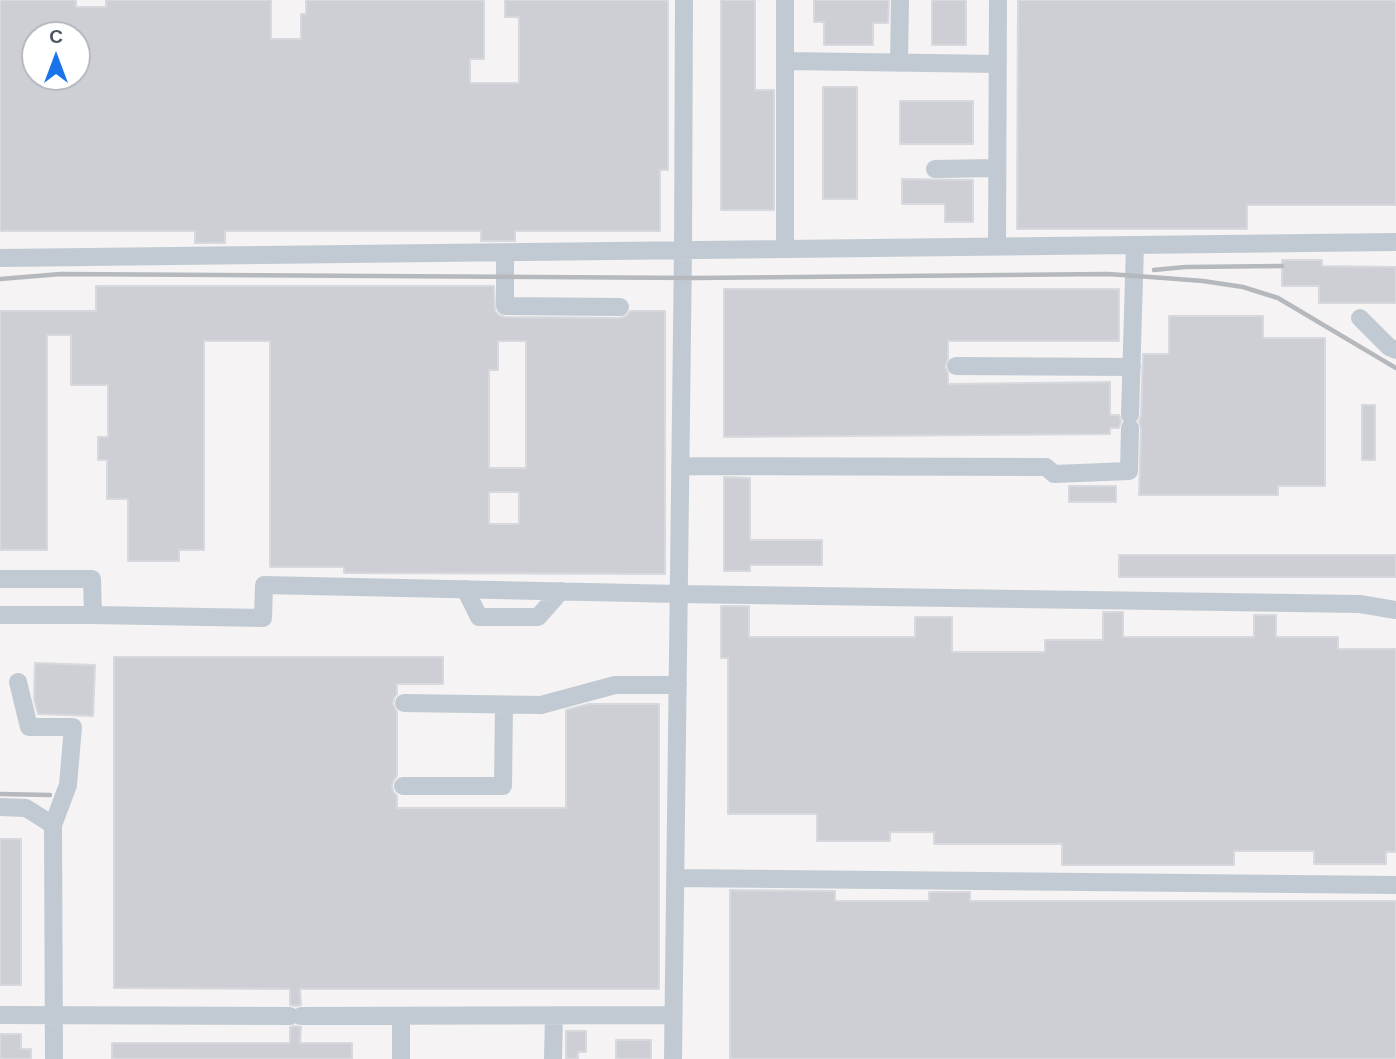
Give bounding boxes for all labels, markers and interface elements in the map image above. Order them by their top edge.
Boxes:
north arrow [21,21,91,91]
text: С [49,25,63,48]

